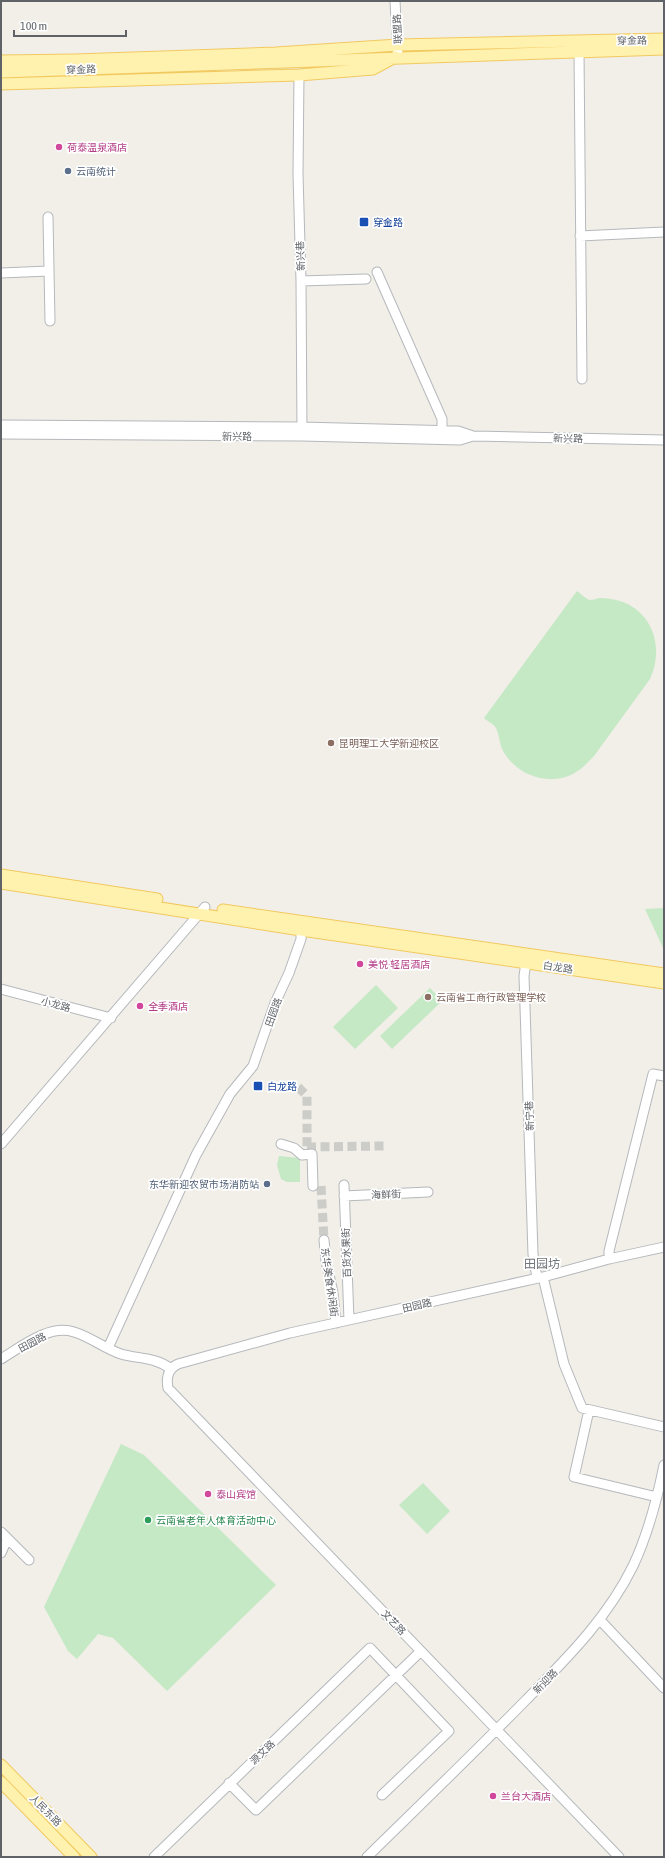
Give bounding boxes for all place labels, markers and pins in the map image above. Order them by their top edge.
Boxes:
marker: 荷泰温泉酒店 [54,142,64,152]
place label: 荷泰温泉酒店 [67,142,127,153]
marker: 云南统计 [63,166,73,176]
place label: 云南统计 [76,166,116,177]
marker: 穿金路 [358,216,370,228]
place label: 穿金路 [373,217,403,228]
marker: 昆明理工大学新迎校区 [326,738,336,748]
place label: 昆明理工大学新迎校区 [339,738,439,749]
marker: 美悦·轻居酒店 [355,959,365,969]
place label: 美悦·轻居酒店 [368,959,430,970]
marker: 云南省工商行政管理学校 [423,992,433,1002]
place label: 云南省工商行政管理学校 [436,992,546,1003]
marker: 全季酒店 [135,1001,145,1011]
place label: 全季酒店 [148,1001,188,1012]
marker: 白龙路 [252,1080,264,1092]
place label: 白龙路 [267,1081,297,1092]
place label: 东华新迎农贸市场消防站 [149,1179,259,1190]
marker: 东华新迎农贸市场消防站 [262,1179,272,1189]
marker: 泰山宾馆 [203,1489,213,1499]
place label: 泰山宾馆 [216,1489,256,1500]
marker: 云南省老年人体育活动中心 [143,1515,153,1525]
place label: 云南省老年人体育活动中心 [156,1515,276,1526]
marker: 兰台大酒店 [488,1791,498,1801]
place label: 兰台大酒店 [501,1791,551,1802]

